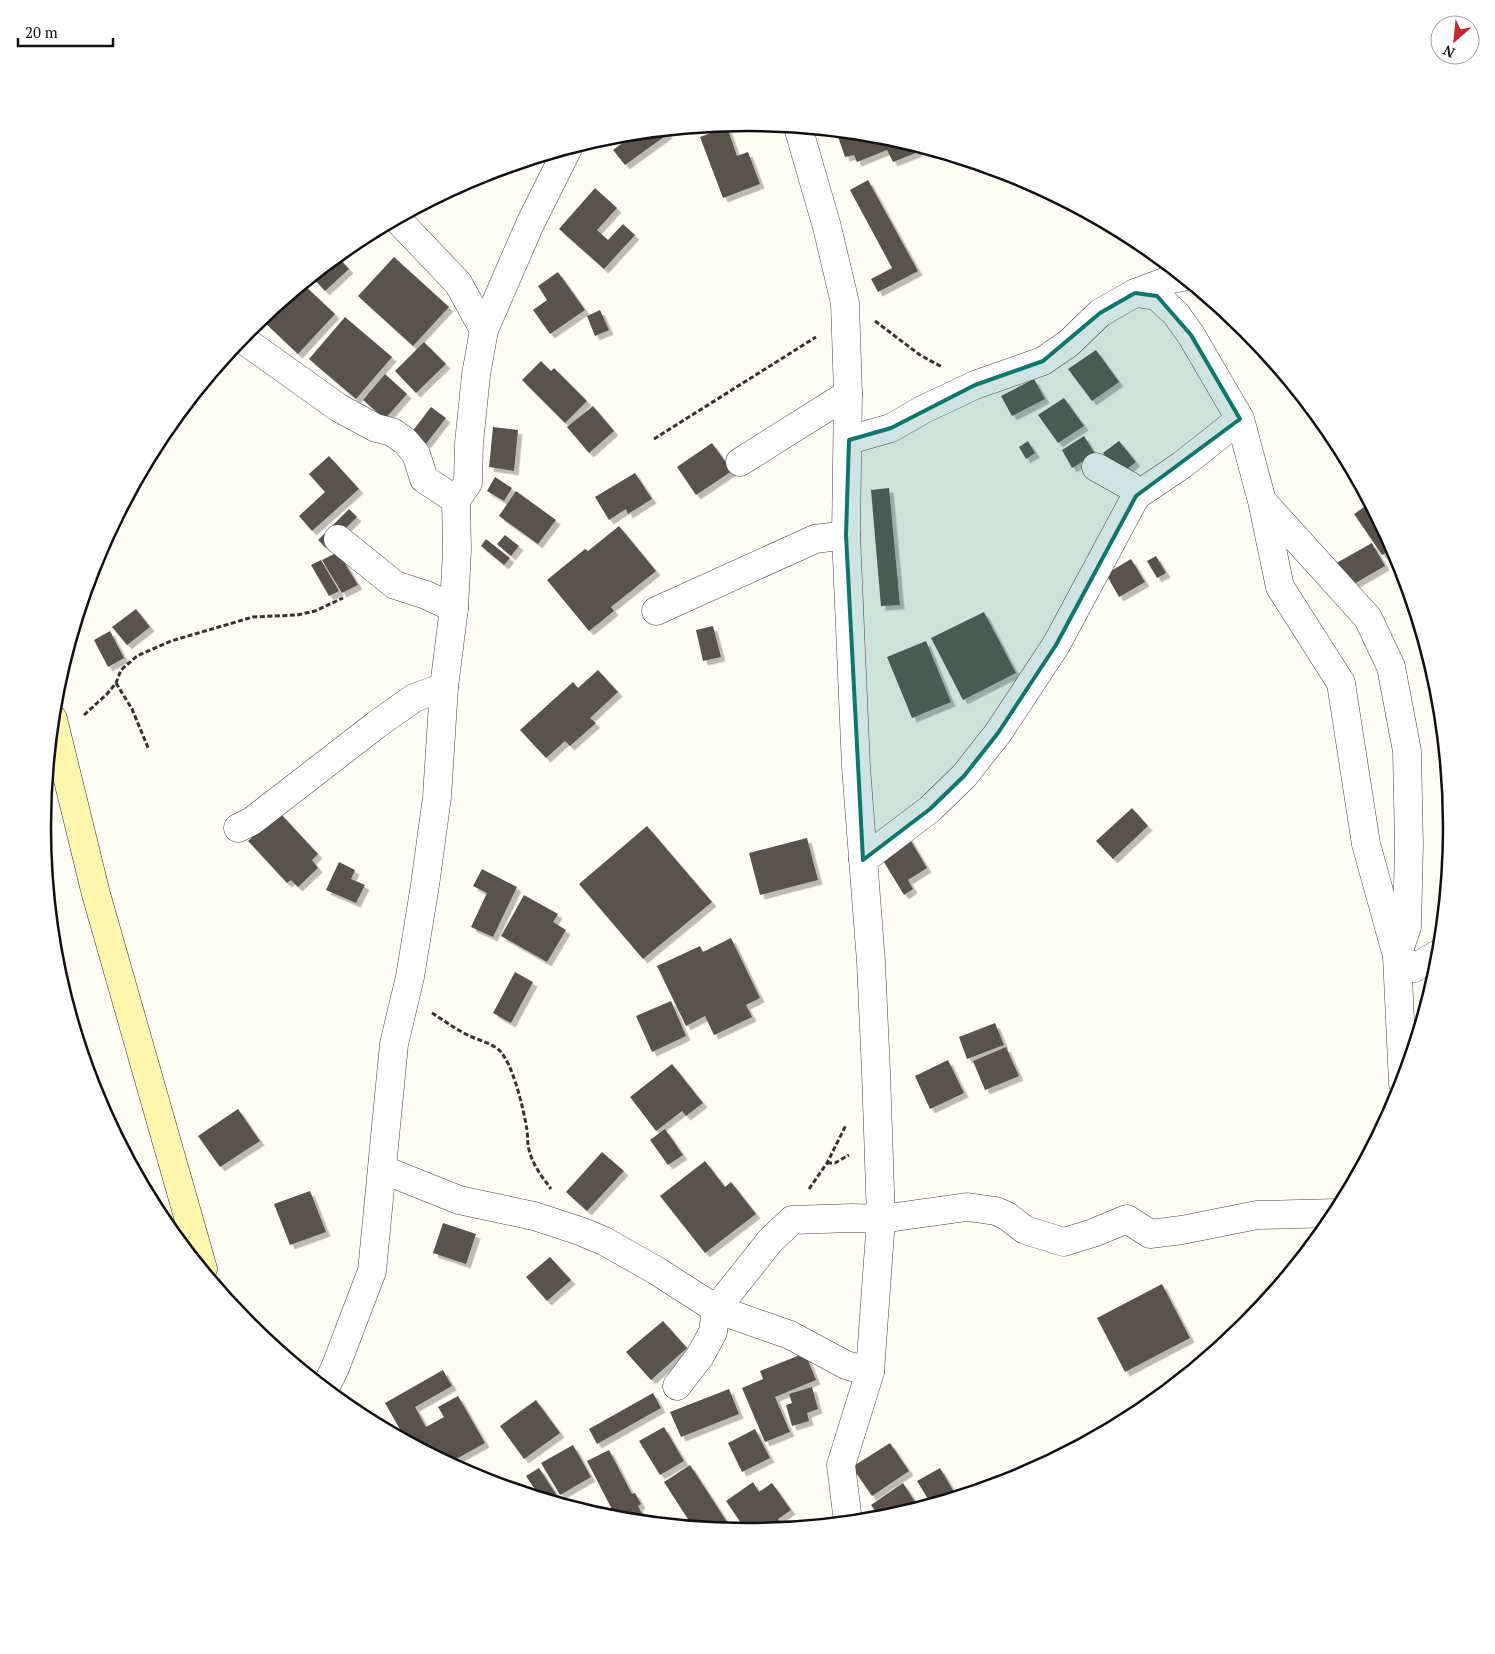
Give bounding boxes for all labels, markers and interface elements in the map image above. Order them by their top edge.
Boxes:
scale bar [18,15,112,47]
north arrow [1430,15,1480,65]
text: 20 m [25,22,58,42]
text: N [1439,41,1458,63]

